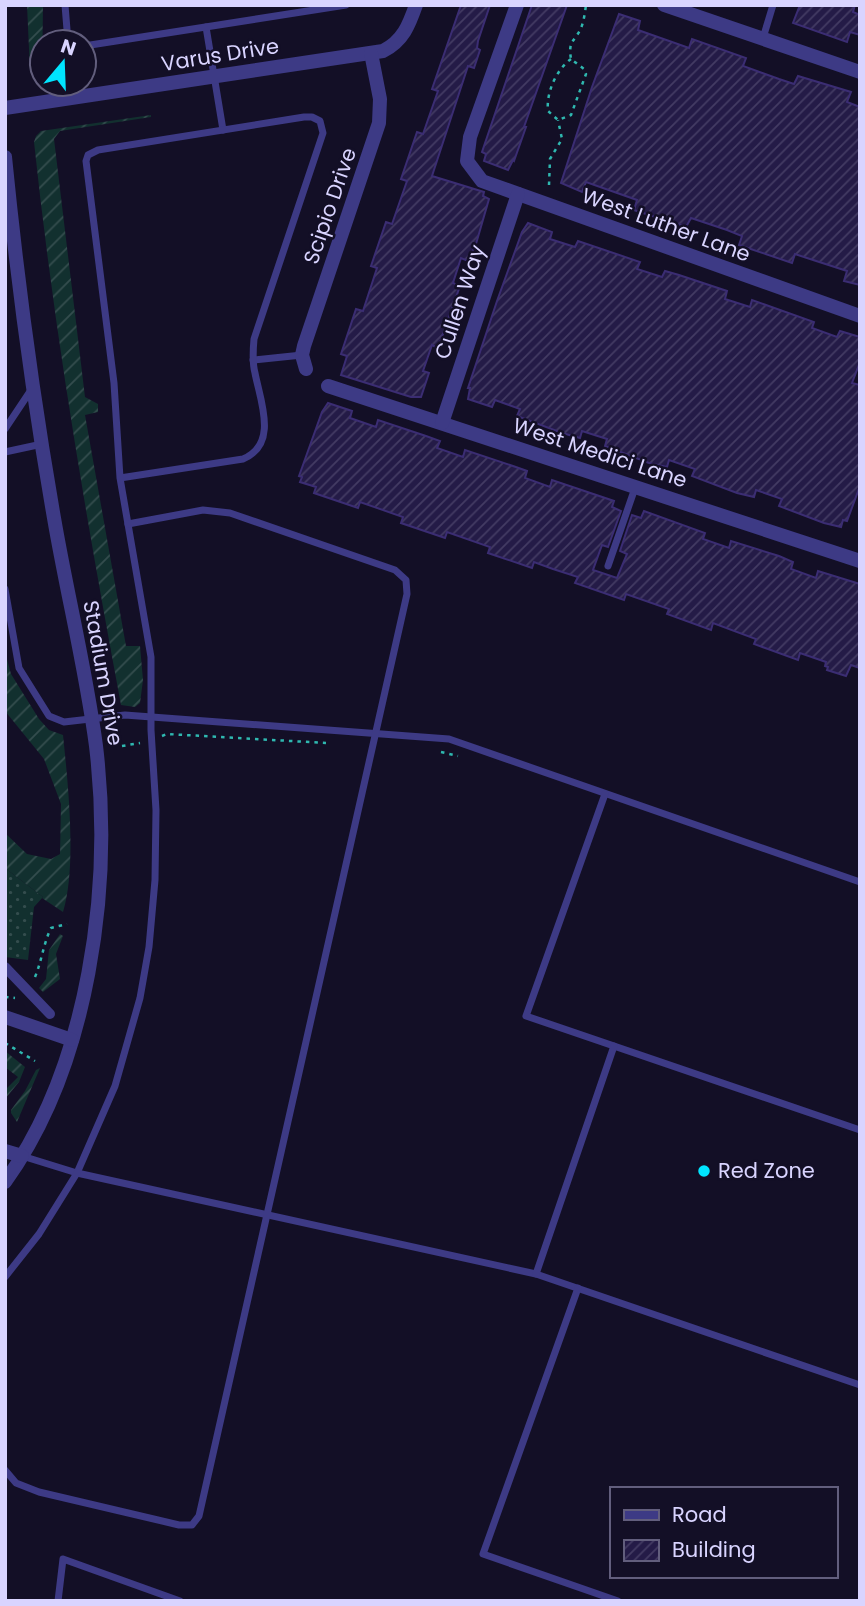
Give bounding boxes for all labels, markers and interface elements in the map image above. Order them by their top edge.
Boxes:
north arrow [28,28,98,98]
street label: Varus Drive [159,31,281,78]
text: N [57,32,80,62]
street label: Scipio Drive [296,144,363,268]
street label: West Luther Lane [578,181,755,269]
street label: Cullen Way [427,241,492,363]
street label: West Medici Lane [509,411,691,494]
street label: Stadium Drive [76,598,131,748]
place label: Red Zone [718,1156,815,1185]
marker: Red Zone [696,1163,712,1179]
legend [610,1487,837,1578]
text: Road [672,1500,727,1529]
text: Building [672,1535,756,1564]

